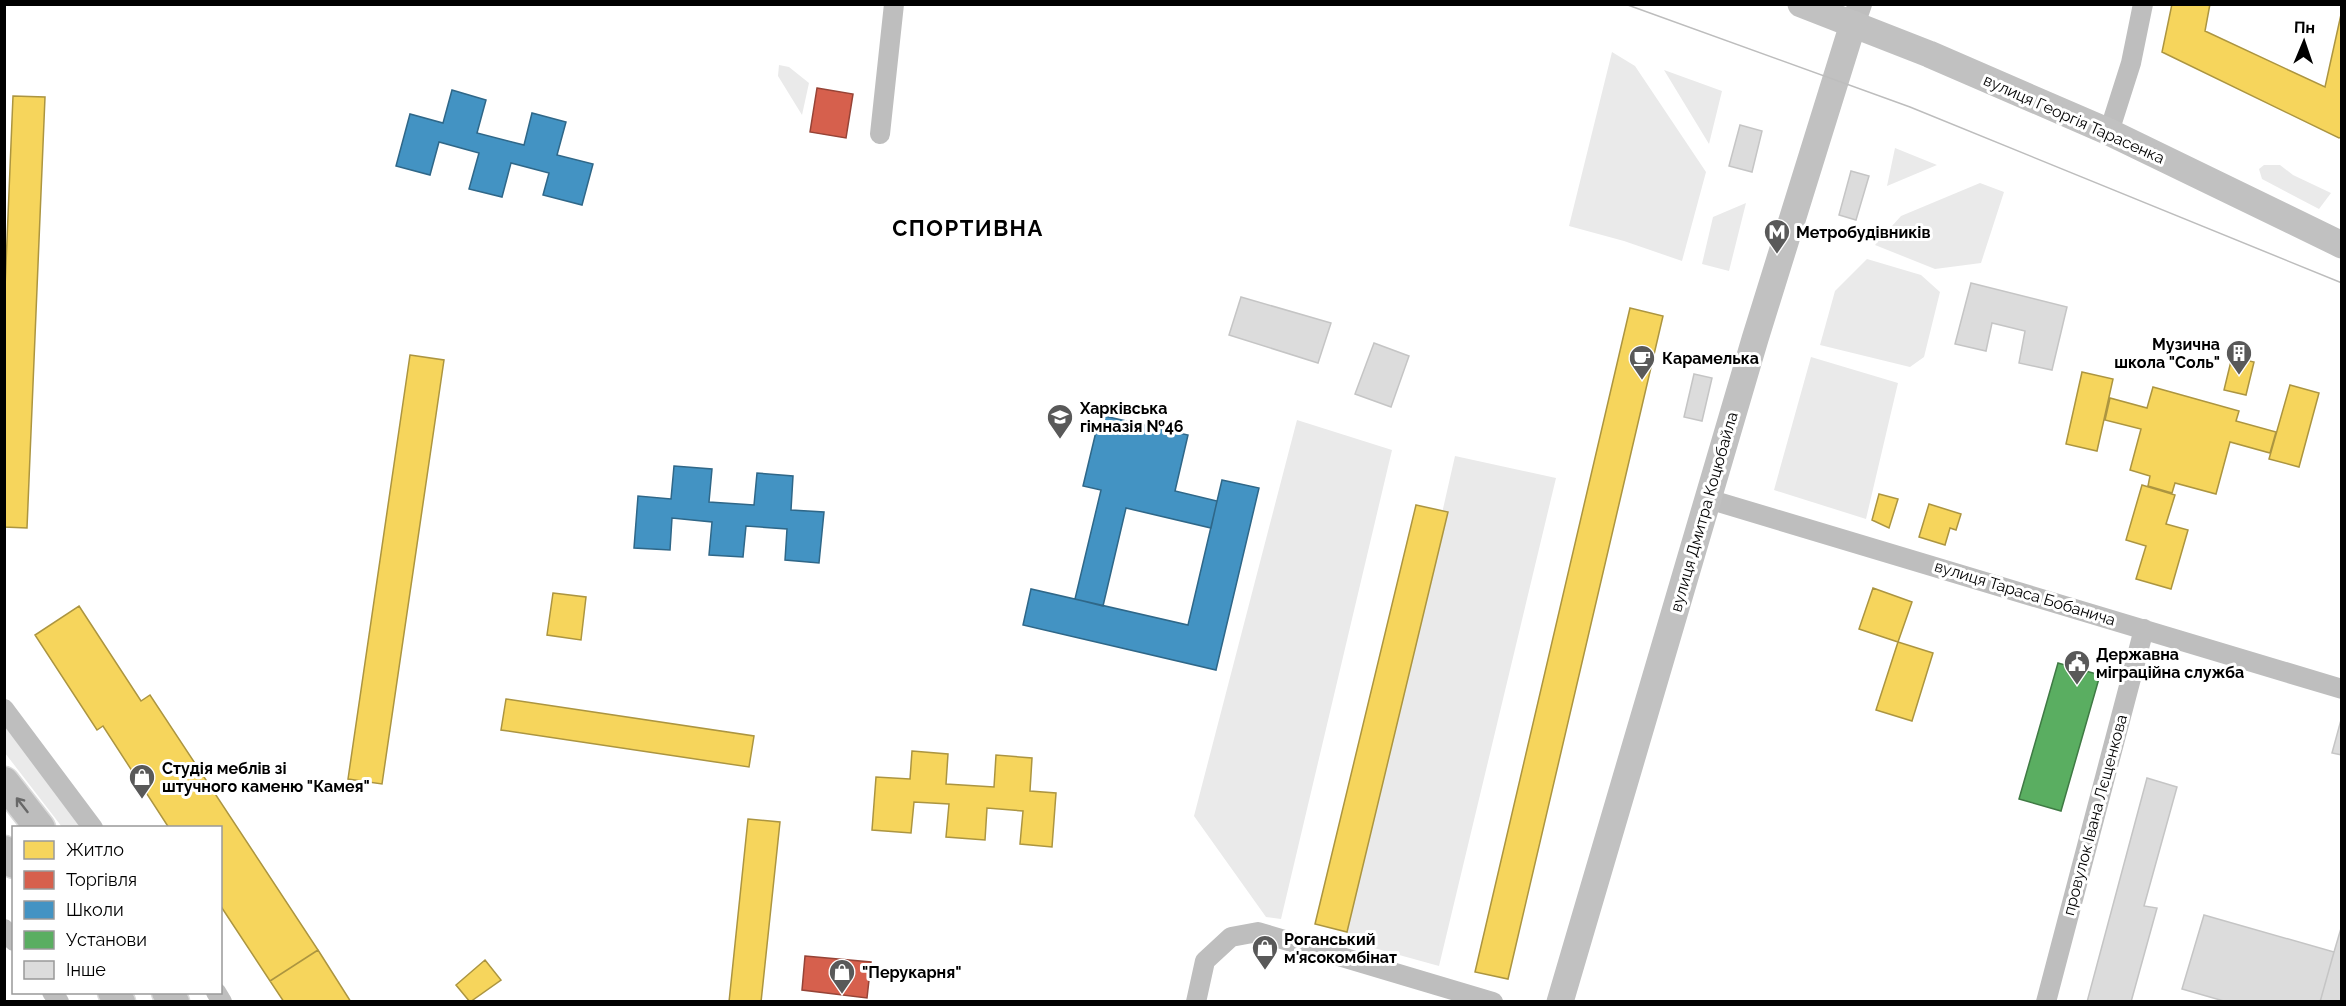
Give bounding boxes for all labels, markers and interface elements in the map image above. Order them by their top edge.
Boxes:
north arrow [2274,12,2334,72]
text: Пн [2294,18,2315,37]
street label: вулиця Георгія Тарасенка [1981,70,2167,168]
district label: СПОРТИВНА [892,215,1044,241]
metro station icon: Метробудівників [1762,217,1792,255]
place label: Метробудівників [1796,223,1930,242]
place label: Музична школа "Соль" [2114,335,2220,372]
building icon: Музична школа "Соль" [2224,338,2254,376]
cafe icon: Карамелька [1627,343,1657,381]
place label: Карамелька [1662,349,1759,368]
place label: Харківська гімназія №46 [1079,399,1184,436]
school or university icon: Харківська гімназія №46 [1045,402,1075,440]
street label: вулиця Дмитра Коцюбайла [1666,410,1742,614]
street label: вулиця Тараса Бобанича [1932,556,2118,630]
place label: Державна міграційна служба [2096,645,2244,682]
public building icon: Державна міграційна служба [2062,648,2092,686]
street label: провулок Івана Лєщенкова [2059,712,2131,918]
place label: Студія меблів зі штучного каменю "Камея" [162,759,370,796]
shop icon: Студія меблів зі штучного каменю "Камея" [127,762,157,800]
one-way arrow [16,797,29,813]
legend [12,826,222,994]
text: Житло [66,839,124,860]
text: Торгівля [66,869,137,890]
text: Школи [66,899,124,920]
text: Установи [66,929,147,950]
place label: Роганський м'ясокомбінат [1284,930,1397,967]
shop icon: Роганський м'ясокомбінат [1250,933,1280,971]
shop icon: "Перукарня" [827,957,857,995]
text: Інше [66,959,106,980]
place label: "Перукарня" [862,963,961,982]

